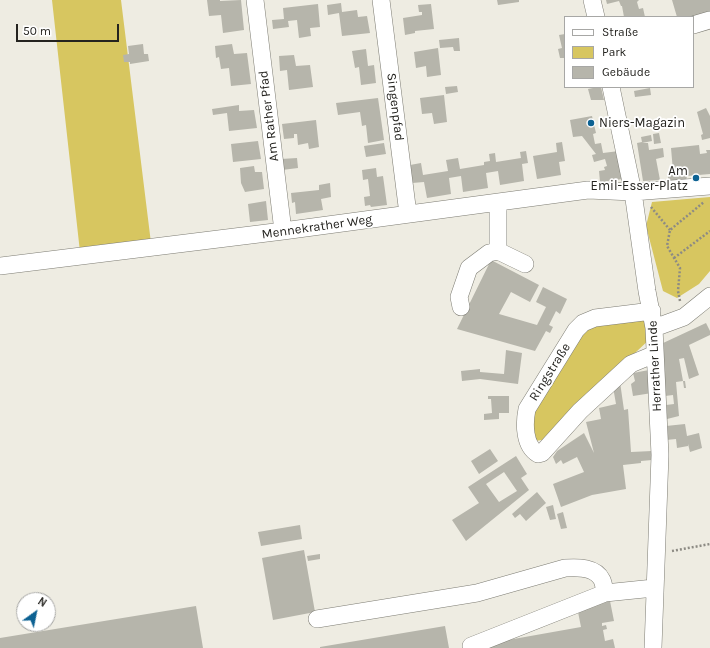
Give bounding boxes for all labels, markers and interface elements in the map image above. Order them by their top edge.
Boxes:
scale bar [18,16,121,42]
legend [564,16,694,88]
text: 50 m [23,24,51,38]
text: Straße [602,25,638,39]
text: Park [602,45,626,59]
text: Gebäude [602,65,650,79]
street label: Am Rather Pfad [256,70,282,162]
street label: Singenpfad [383,72,407,142]
place label: Niers-Magazin [599,115,685,131]
marker: Niers-Magazin [586,118,596,128]
place label: Am Emil-Esser-Platz [591,163,688,194]
marker: Am Emil-Esser-Platz [691,173,701,183]
street label: Mennekrather Weg [261,212,373,242]
street label: Herrather Linde [645,320,665,412]
street label: Ringstraße [526,340,574,404]
north arrow [16,592,56,632]
text: N [35,595,49,610]

